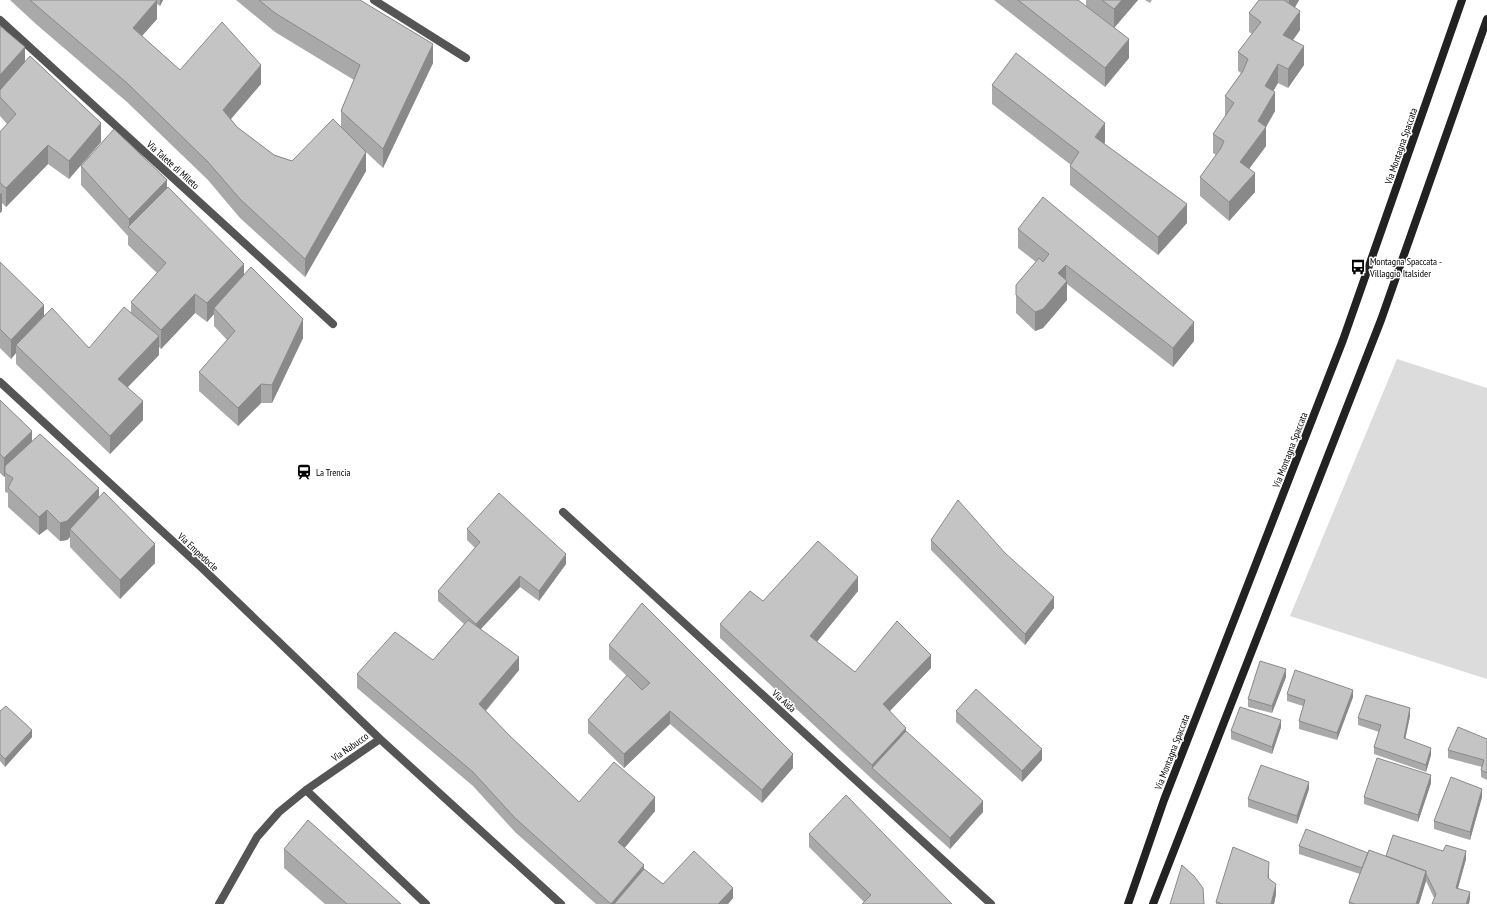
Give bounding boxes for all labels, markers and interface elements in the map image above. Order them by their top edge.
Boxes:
street label: Via Montagna Spaccata [1382,106,1420,187]
street label: Via Talete di Mileto [143,137,202,192]
place label: Montagna Spaccata - Villaggio Italsider [1369,255,1442,280]
bus stop icon: Montagna Spaccata - Villaggio Italsider [1349,258,1367,276]
street label: Via Montagna Spaccata [1269,410,1310,491]
station icon: La Trencia [295,463,313,481]
place label: La Trencia [316,466,350,479]
street label: Via Empedocle [174,529,221,574]
street label: Via Aida [769,686,799,715]
street label: Via Montagna Spaccata [1151,712,1192,793]
street label: Via Nabucco [328,730,371,765]

